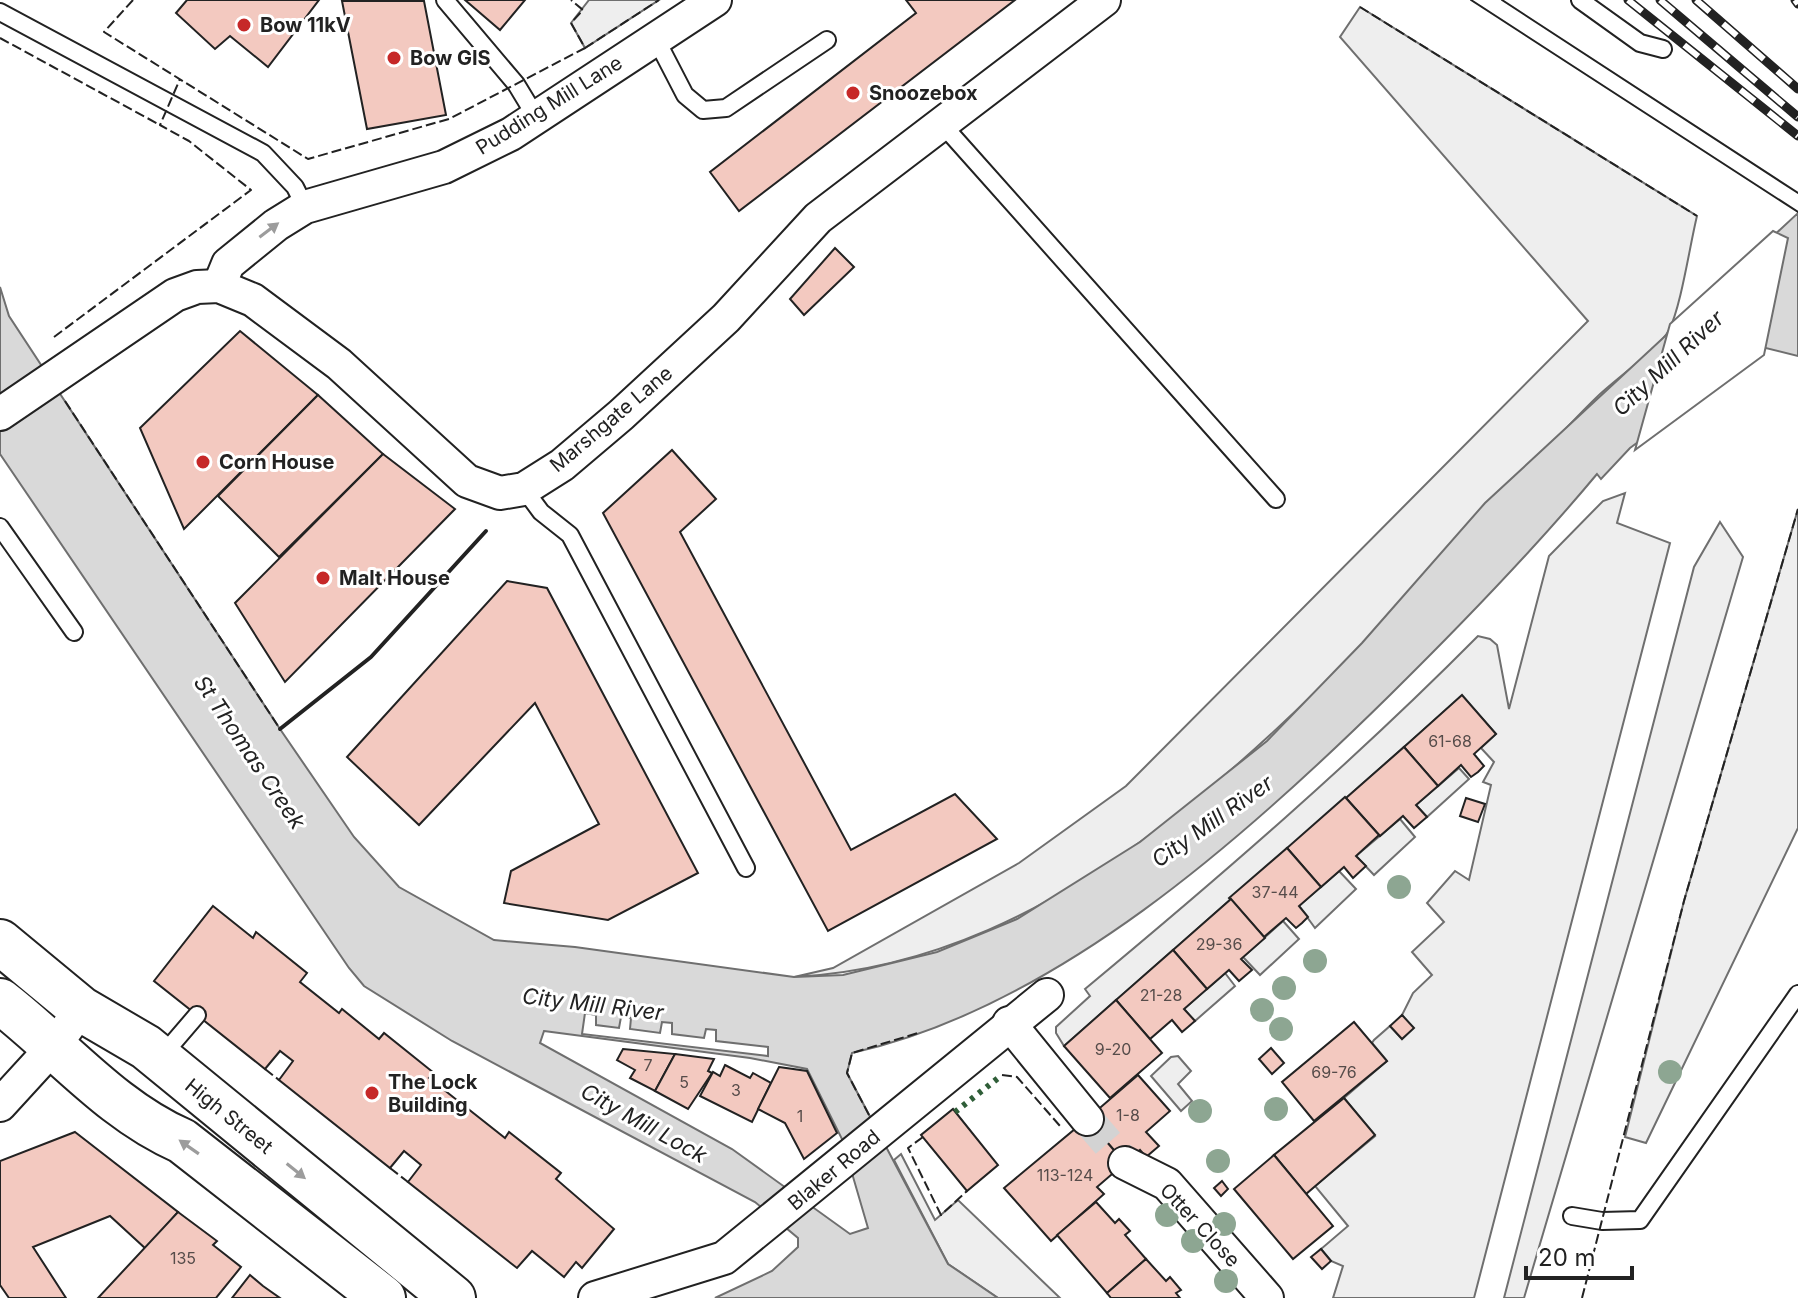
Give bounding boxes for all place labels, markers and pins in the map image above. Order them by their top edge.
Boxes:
place label: Bow 11kV [260,13,351,37]
marker: Bow 11kV [235,16,253,34]
place label: Bow GIS [410,46,491,70]
marker: Bow GIS [385,49,403,67]
place label: Snoozebox [869,81,978,105]
marker: Snoozebox [844,84,862,102]
place label: Corn House [219,450,334,474]
marker: Corn House [194,453,212,471]
place label: Malt House [339,566,450,590]
marker: Malt House [314,569,332,587]
place label: The Lock Building [388,1070,478,1117]
marker: The Lock Building [363,1084,381,1102]

